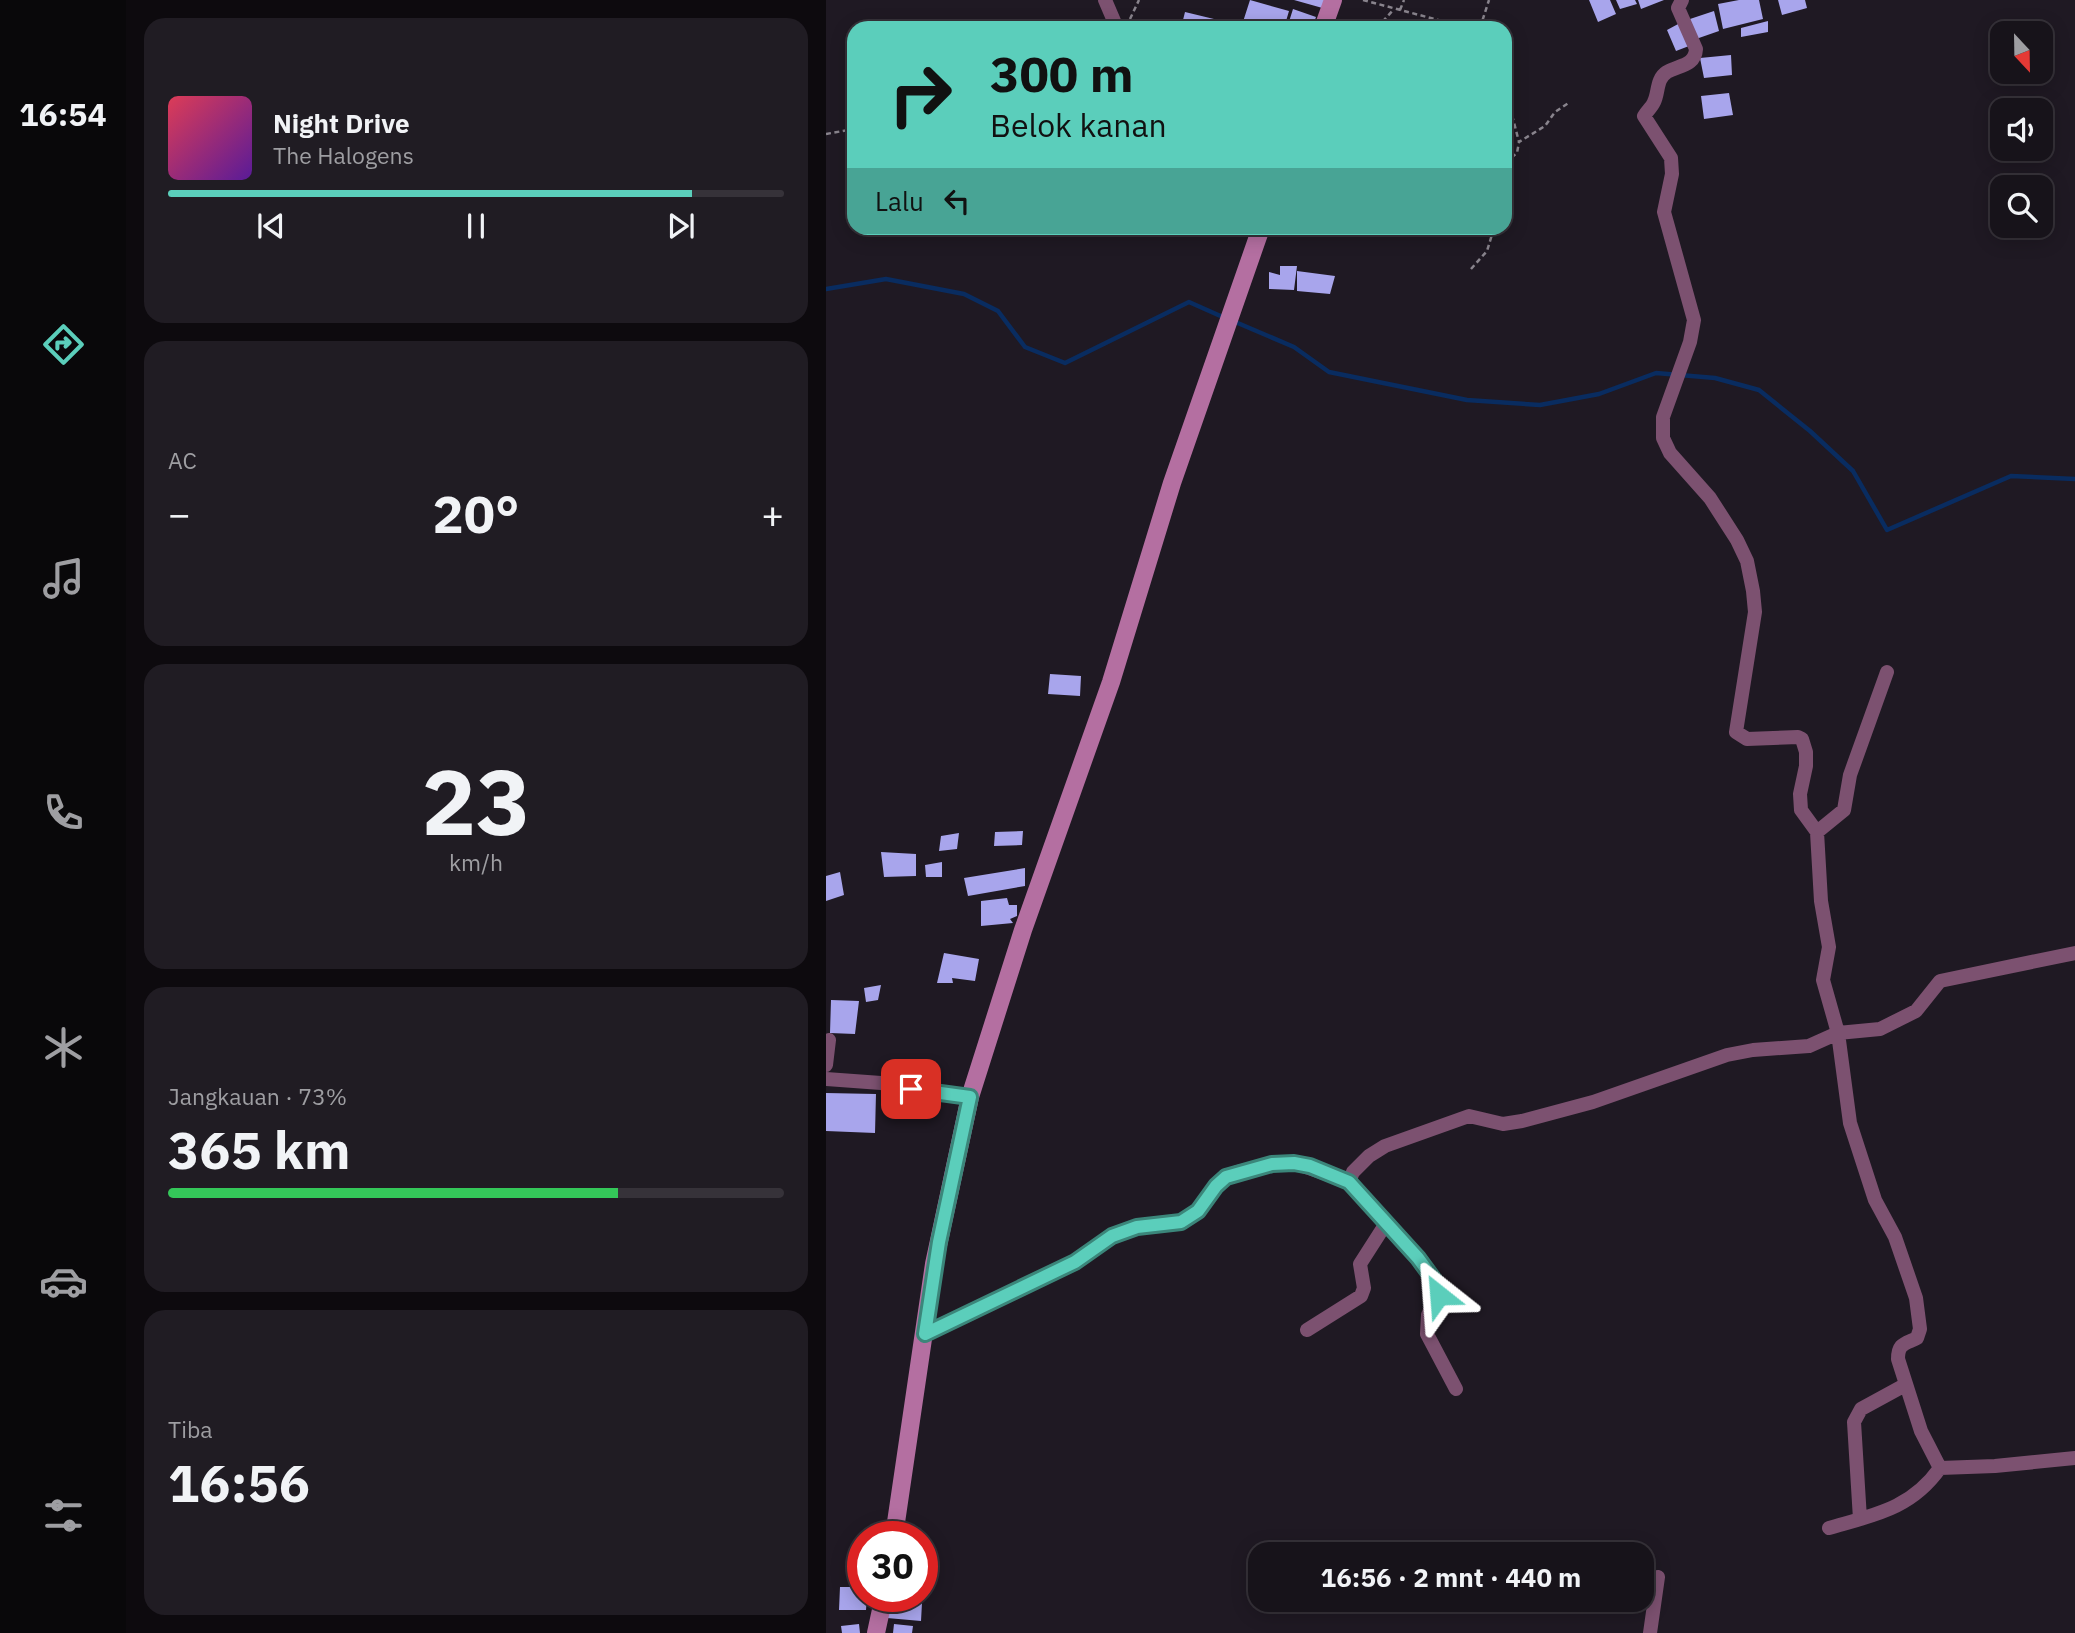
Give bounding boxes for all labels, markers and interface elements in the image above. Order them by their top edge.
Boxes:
north arrow [1990,21,2053,84]
map controls [1990,21,2053,238]
text: 300 m [990,42,1134,105]
icon: right [875,49,966,140]
text: 16:54 [19,93,107,135]
button: sound [1990,98,2053,161]
text: Belok kanan [990,104,1167,146]
text: Night Drive [273,106,410,140]
text: The Halogens [273,140,414,170]
button: search [1990,175,2053,238]
icon: left [938,182,976,220]
text: Lalu [875,184,924,218]
icon: previous [252,207,290,245]
icon: pause [457,207,495,245]
icon: next [662,207,700,245]
icon: directions [39,320,88,369]
text: AC [168,445,197,475]
text: 20° [433,480,519,547]
text: − [168,489,191,538]
text: + [761,489,784,538]
icon: music [39,554,88,603]
text: 23 [421,742,531,860]
icon: phone [39,788,88,837]
text: km/h [449,847,503,877]
icon: climate [39,1023,88,1072]
pin [881,1059,941,1119]
icon: arrive [892,1070,930,1108]
text: Jangkauan · 73% [168,1081,347,1111]
text: 365 km [168,1116,350,1183]
icon: car [39,1257,88,1306]
position arrow [1402,1258,1476,1332]
text: Tiba [168,1414,213,1444]
text: 16:56 [168,1449,310,1516]
icon: filters [39,1491,88,1540]
speed limit sign: 30 [847,1521,938,1612]
text: 16:56 · 2 mnt · 440 m [1321,1560,1581,1594]

